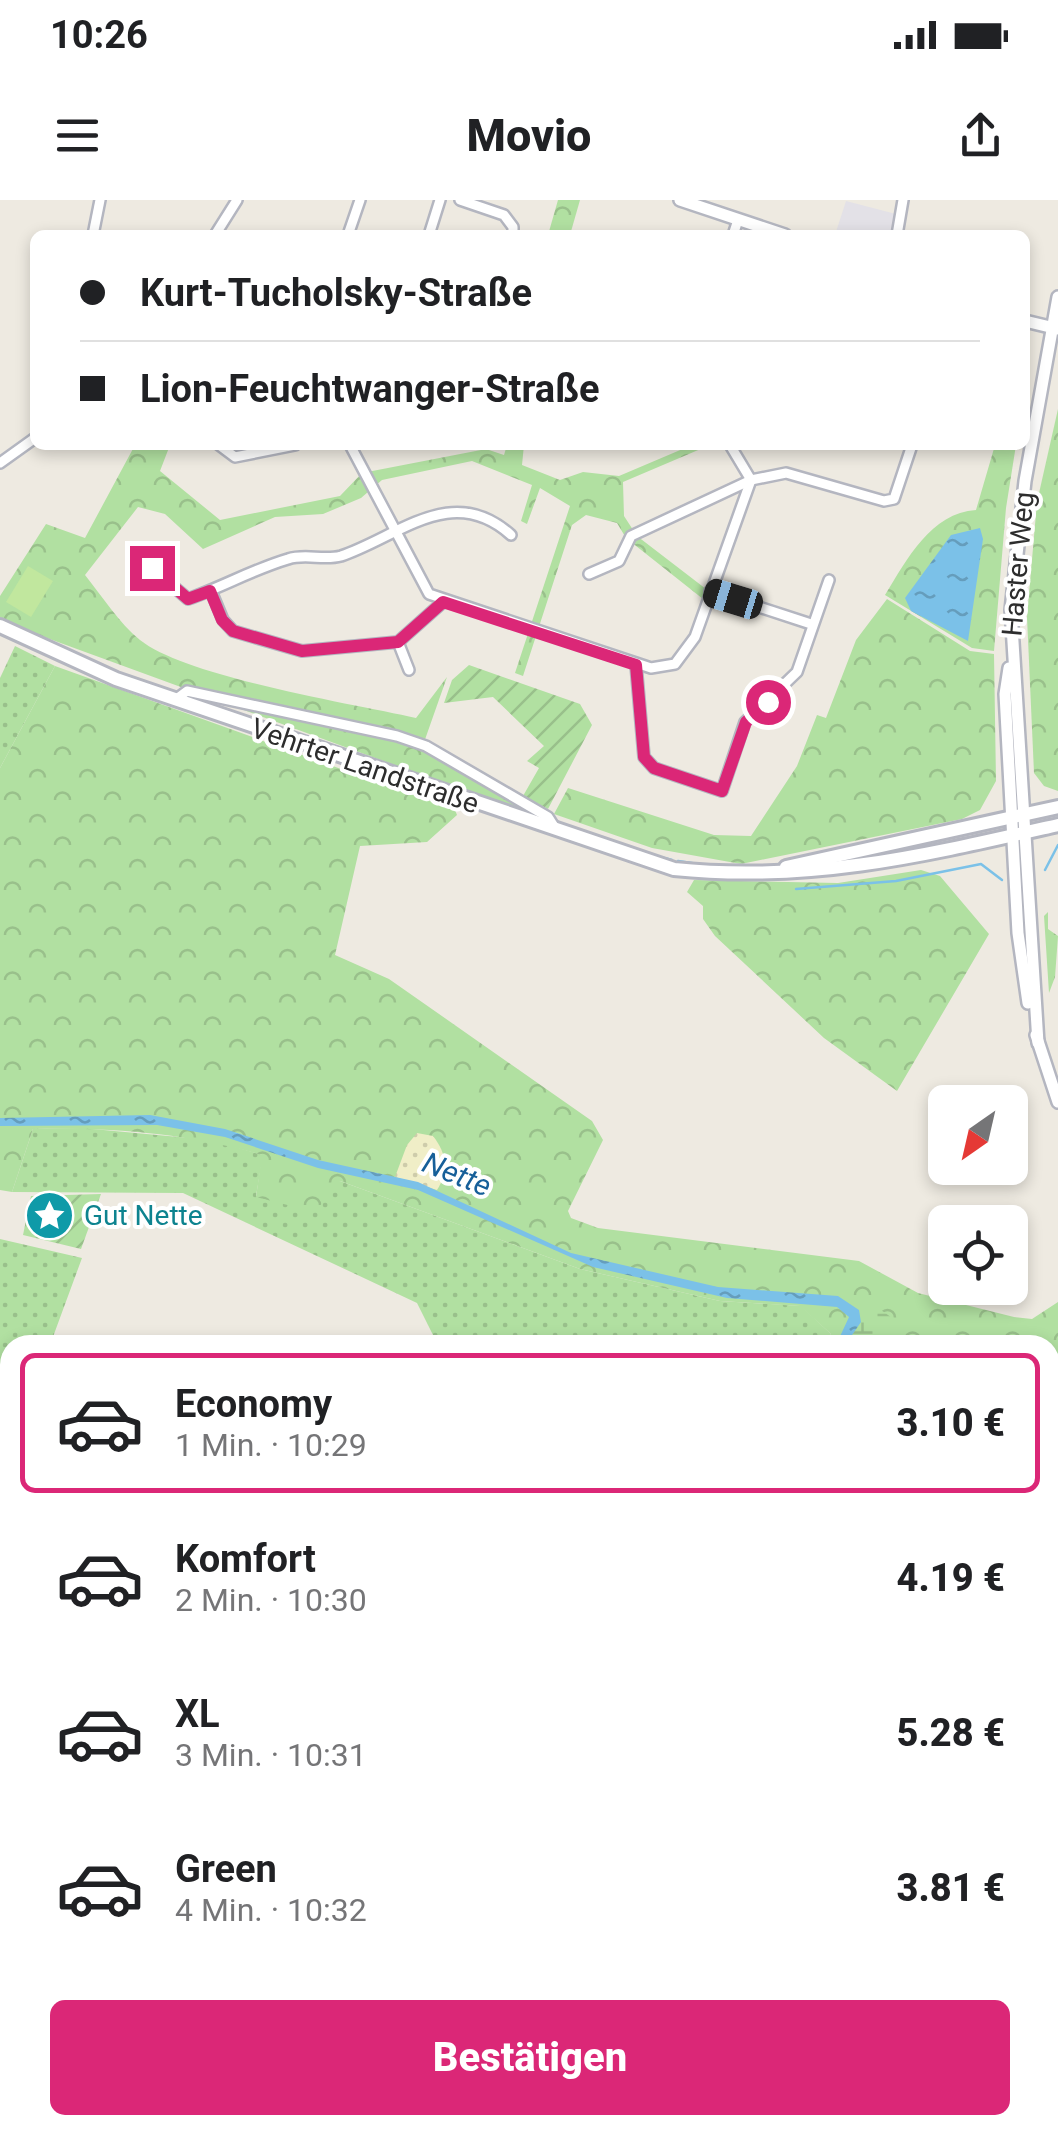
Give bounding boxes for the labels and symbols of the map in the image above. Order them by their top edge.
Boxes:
street label: Haster Weg [995,490,1041,638]
route end [130,546,175,591]
car [700,576,766,622]
route start [746,680,791,725]
street label: Vehrter Landstraße [247,711,483,821]
north arrow [928,1085,1028,1185]
water label: Nette [418,1145,496,1203]
place icon: Gut Nette [23,1189,75,1241]
place label: Gut Nette [84,1199,203,1232]

